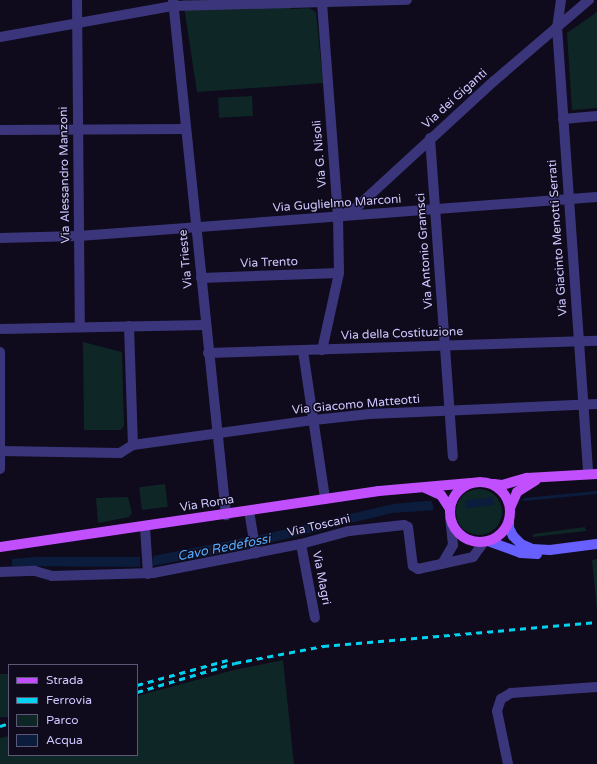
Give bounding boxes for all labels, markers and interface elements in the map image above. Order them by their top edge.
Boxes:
street label: Via dei Giganti [419,66,491,132]
street label: Via Alessandro Manzoni [57,106,73,244]
street label: Via G. Nisoli [310,120,330,188]
street label: Via Giacinto Menotti Serrati [545,159,571,317]
street label: Via Guglielmo Marconi [272,192,402,216]
street label: Via Antonio Gramsci [414,193,436,309]
street label: Via Trieste [176,229,196,289]
street label: Via Trento [240,255,298,271]
street label: Via della Costituzione [341,325,463,343]
street label: Via Giacomo Matteotti [291,392,421,418]
street label: Via Roma [179,493,235,515]
street label: Via Toscani [286,512,352,540]
water label: Cavo Redefossi [176,531,272,565]
street label: Via Magri [309,550,333,606]
legend [8,664,138,756]
text: Strada [46,673,83,687]
text: Ferrovia [46,693,92,707]
text: Parco [46,713,79,727]
text: Acqua [46,733,83,747]

